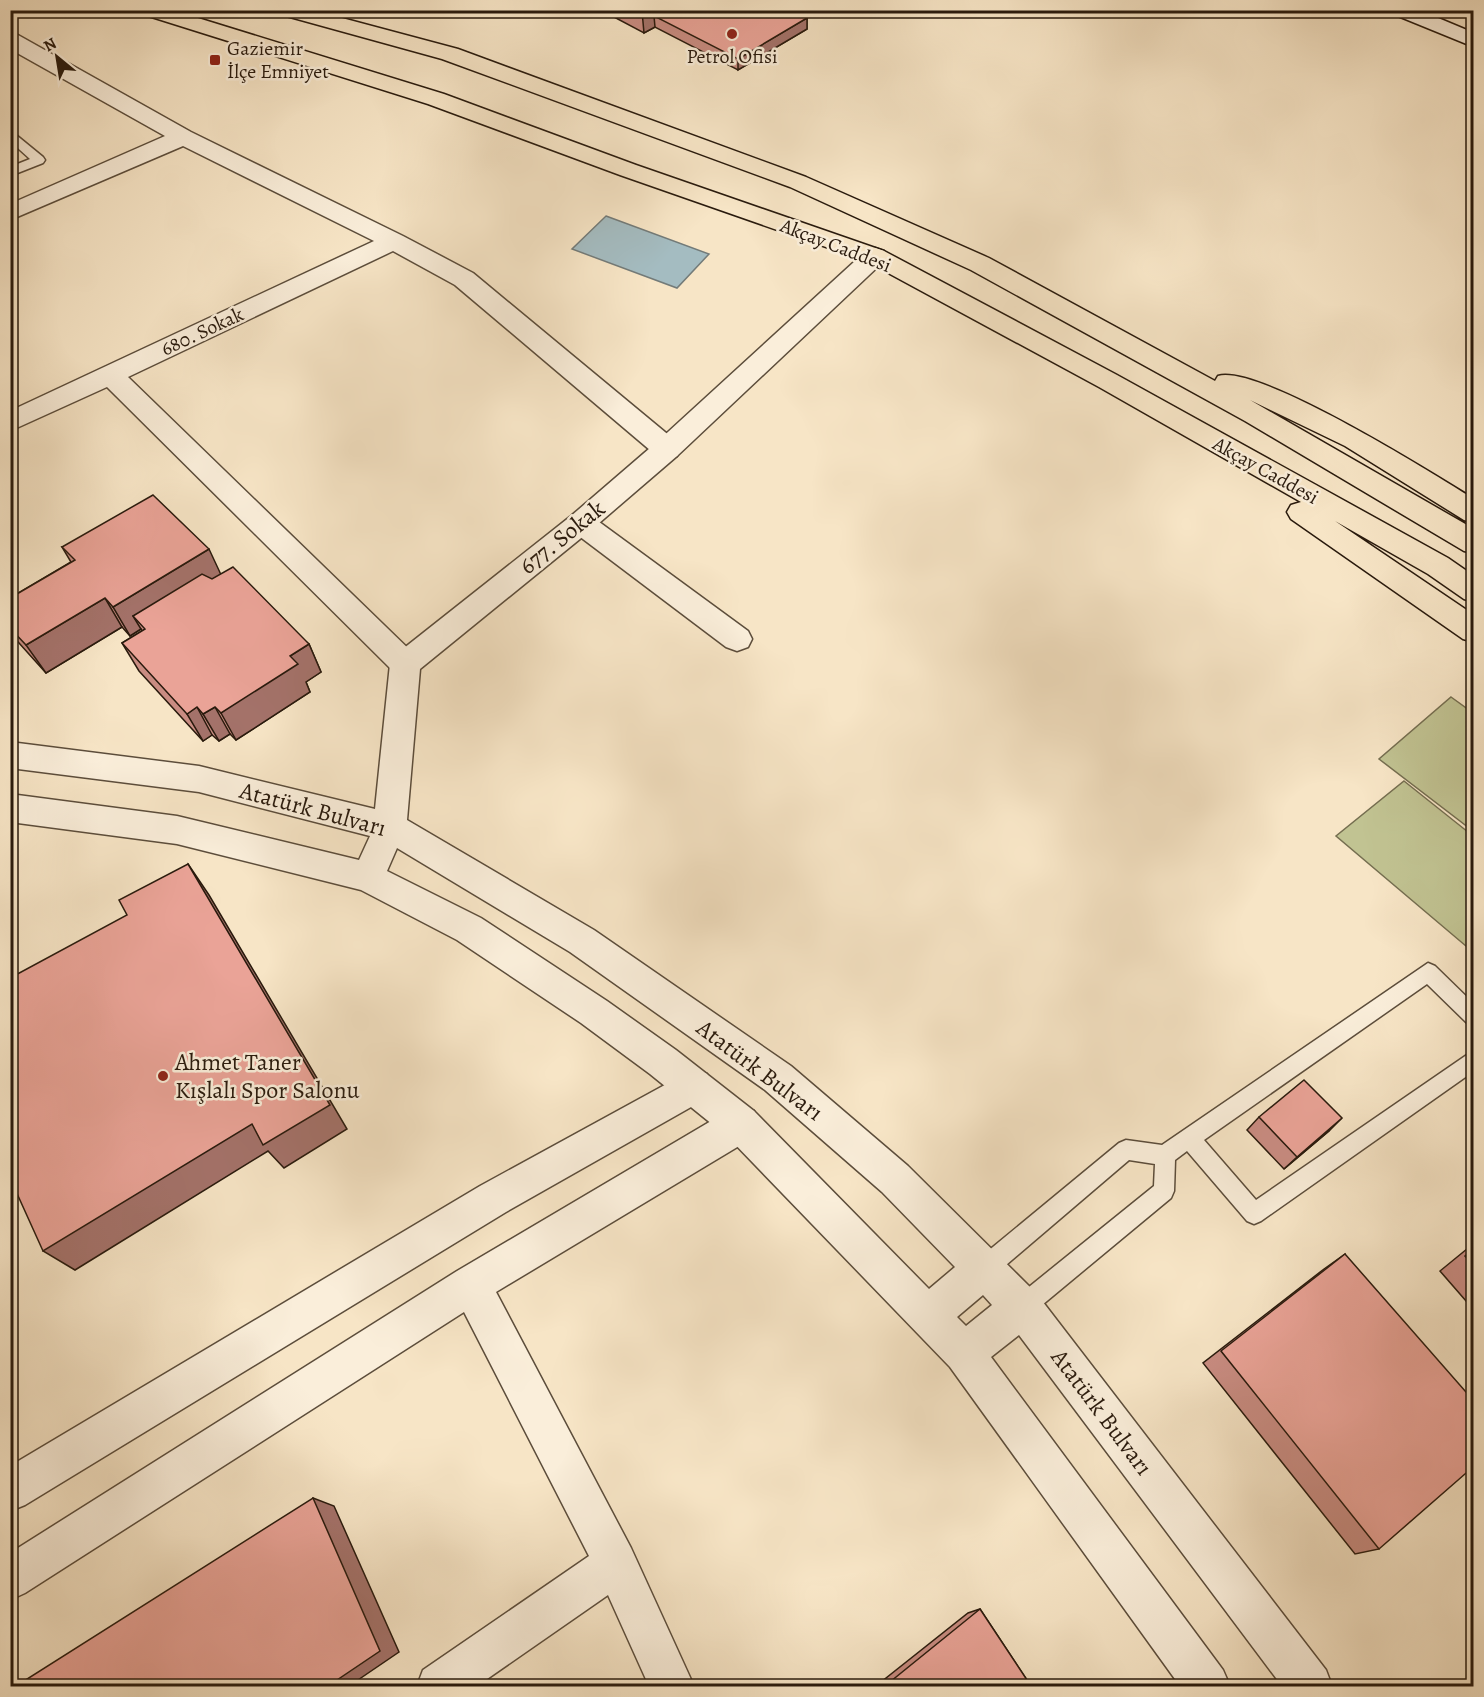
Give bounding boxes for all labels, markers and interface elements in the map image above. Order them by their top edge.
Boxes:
north arrow [27,27,87,87]
marker: Petrol Ofisi [725,27,739,41]
text: N [39,32,61,57]
place label: Gaziemir İlçe Emniyet [227,35,329,85]
place label: Petrol Ofisi [686,43,778,70]
marker: Gaziemir İlçe Emniyet [208,53,222,67]
street label: Akçay Caddesi [775,212,895,279]
street label: 680. Sokak [157,301,248,362]
street label: Akçay Caddesi [1207,430,1323,511]
street label: 677. Sokak [512,493,612,581]
street label: Atatürk Bulvarı [235,774,390,844]
street label: Atatürk Bulvarı [689,1011,830,1128]
place label: Ahmet Taner Kışlalı Spor Salonu [174,1046,360,1106]
marker: Ahmet Taner Kışlalı Spor Salonu [156,1069,170,1083]
street label: Atatürk Bulvarı [1043,1341,1160,1482]

